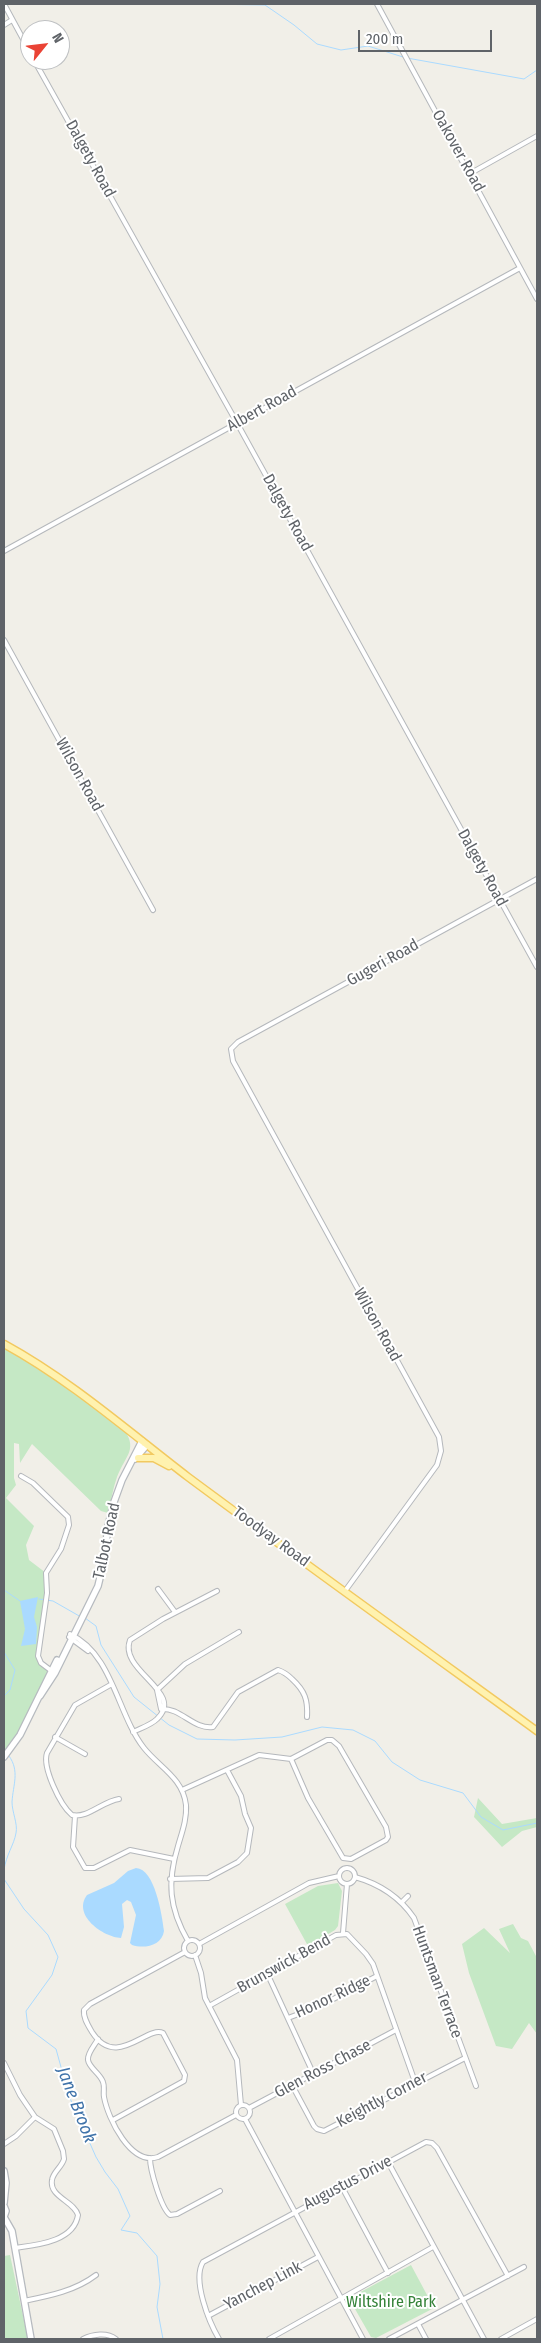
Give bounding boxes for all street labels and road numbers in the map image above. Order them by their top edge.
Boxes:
street label: Oakover Road [428,107,488,195]
street label: Dalgety Road [61,117,119,201]
street label: Albert Road [224,382,300,436]
street label: Dalgety Road [258,471,316,555]
street label: Wilson Road [51,735,107,815]
street label: Dalgety Road [453,826,511,910]
street label: Gugeri Road [344,935,422,991]
street label: Wilson Road [349,1285,405,1365]
street label: Talbot Road [90,1501,124,1581]
street label: Toodyay Road [229,1503,313,1571]
street label: Huntsman Terrace [408,1923,466,2041]
street label: Brunswick Bend [234,1930,334,1998]
street label: Honor Ridge [292,1971,374,2023]
street label: Glen Ross Chase [272,2036,374,2102]
street label: Keightly Corner [333,2068,431,2132]
street label: Augustus Drive [300,2152,396,2214]
street label: Yanchep Link [221,2257,305,2315]

